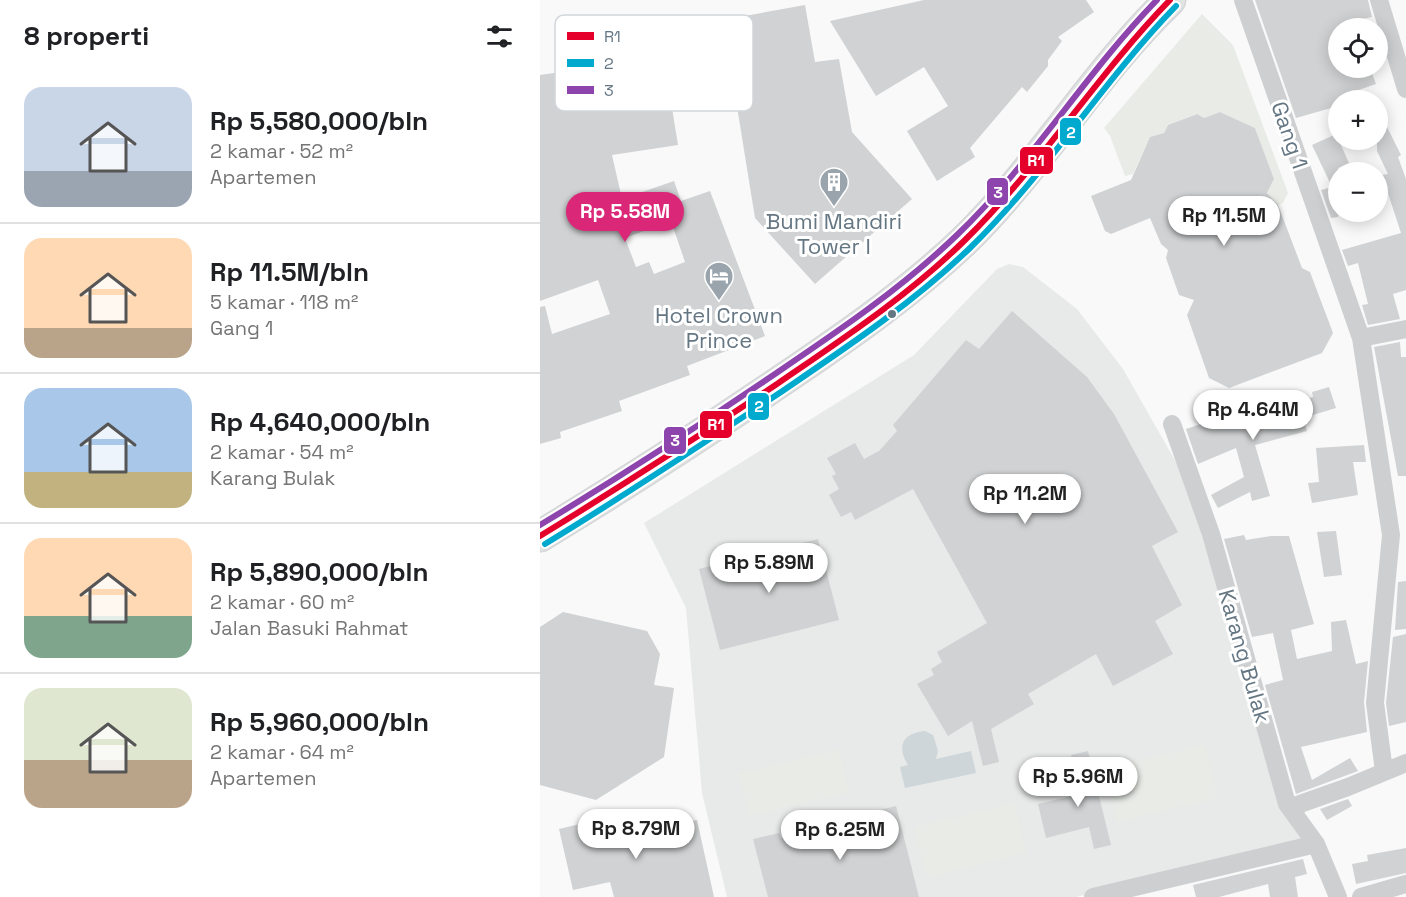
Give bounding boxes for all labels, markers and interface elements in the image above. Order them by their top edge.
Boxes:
legend [555,15,753,111]
map controls [1328,18,1388,222]
button: locate [1328,18,1388,78]
text: 8 properti [24,19,149,53]
icon: filters [483,20,516,53]
text: R1 [604,26,621,47]
text: 2 [604,53,614,74]
text: 3 [604,80,614,101]
button: + [1328,90,1388,150]
street label: Gang 1 [1265,98,1315,172]
text: Rp 5,580,000/bln [210,104,428,138]
icon: home [72,111,144,183]
line badge: 2 [1059,117,1082,146]
text: 2 [1066,122,1076,143]
text: 2 kamar · 52 m² [210,138,353,164]
line badge: R1 [1019,146,1054,175]
text: R1 [1027,150,1045,171]
button: − [1328,162,1388,222]
text: Apartemen [210,164,317,190]
building icon: Bumi Mandiri Tower I [818,166,850,208]
line badge: 3 [986,177,1009,206]
text: 3 [993,182,1003,203]
pin: Rp 5.58M [563,192,687,243]
pin: Rp 11.5M [1162,196,1286,247]
text: Rp 5.58M [580,198,670,224]
text: Rp 11.5M [1182,202,1266,228]
place label: Bumi Mandiri Tower I [766,207,902,260]
text: Rp 11.5M/bln [210,255,369,289]
hotel icon: Hotel Crown Prince [703,260,735,302]
icon: home [72,262,144,334]
text: 5 kamar · 118 m² [210,289,358,315]
place label: Hotel Crown Prince [655,301,783,354]
unlabelled marker [886,308,898,320]
text: Gang 1 [210,315,273,341]
pin: Rp 4.64M [1191,390,1315,441]
line badge: 2 [747,392,770,421]
text: 2 [754,396,764,417]
text: Rp 4.64M [1207,396,1299,422]
text: Rp 4,640,000/bln [210,405,430,439]
line badge: R1 [699,410,733,439]
icon: home [72,412,144,484]
text: R1 [707,414,725,435]
line badge: 3 [663,426,687,455]
text: 3 [670,430,680,451]
text: 2 kamar · 54 m² [210,439,354,465]
text: Karang Bulak [210,465,335,491]
pin: Rp 11.2M [963,474,1087,525]
text: Rp 11.2M [983,480,1067,506]
pin: Rp 5.89M [707,543,831,594]
text: Rp 5.89M [724,549,814,575]
text: Rp 5,890,000/bln [210,555,429,589]
icon: home [72,562,144,634]
street label: Karang Bulak [1213,586,1277,726]
text: 2 kamar · 60 m² [210,589,354,615]
text: Jalan Basuki Rahmat [210,615,409,641]
text: Rp 5,960,000/bln [210,705,429,739]
icon: home [72,712,144,784]
text: 2 kamar · 64 m² [210,739,354,765]
pin: Rp 5.96M [1016,757,1140,808]
text: Rp 5.96M [1033,763,1123,789]
text: Apartemen [210,765,317,791]
pin: Rp 8.79M [574,809,698,860]
pin: Rp 6.25M [778,810,902,861]
text: Rp 8.79M [592,815,680,841]
text: Rp 6.25M [795,816,885,842]

